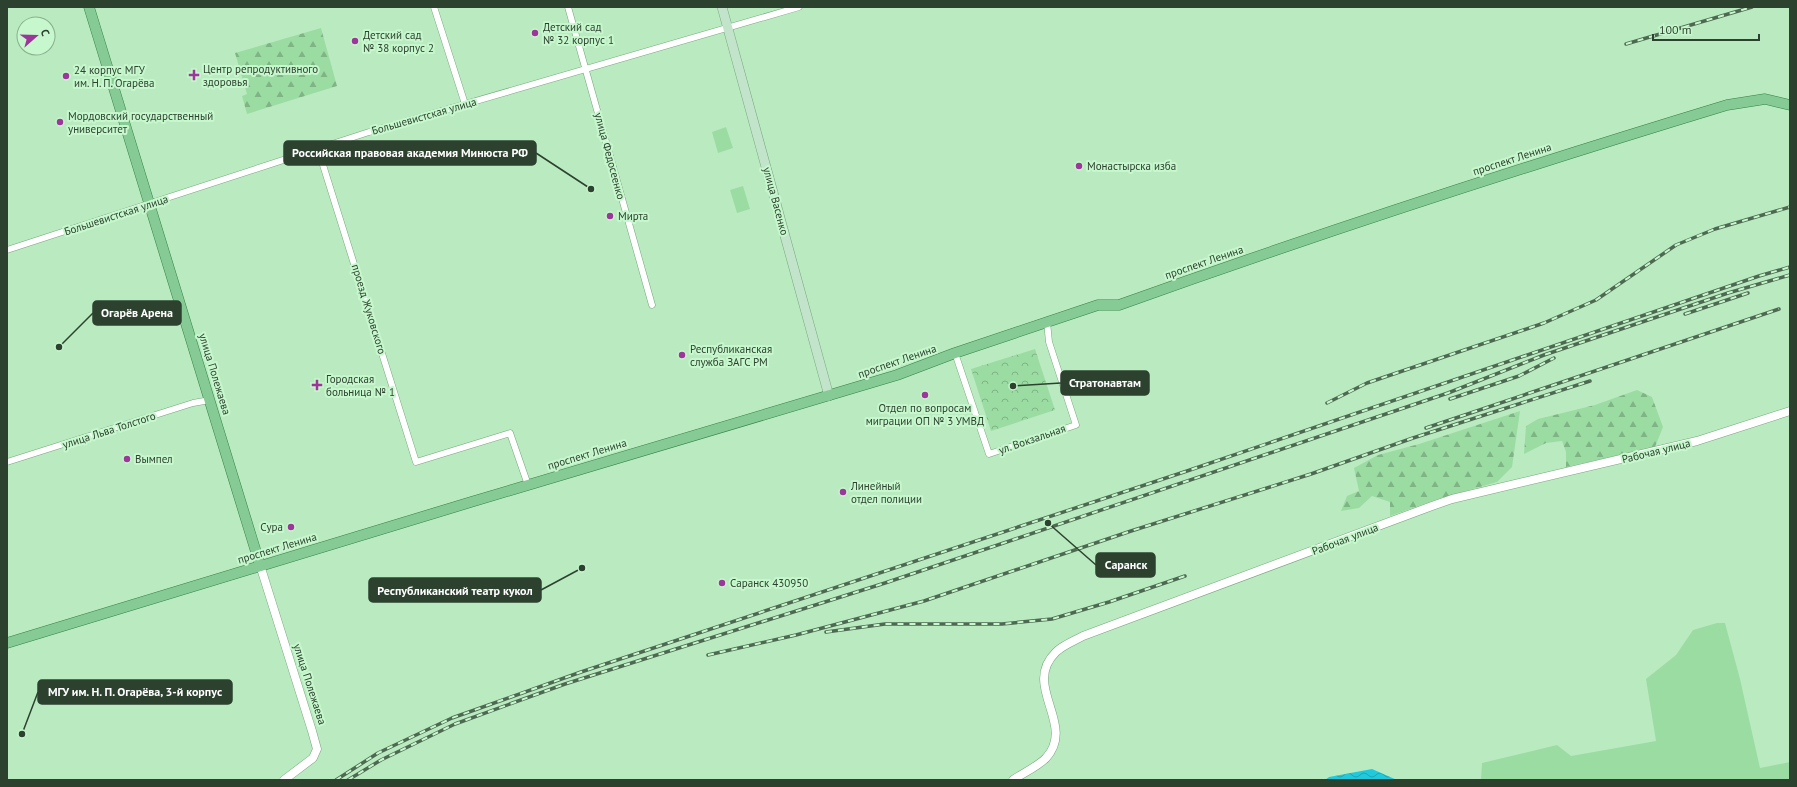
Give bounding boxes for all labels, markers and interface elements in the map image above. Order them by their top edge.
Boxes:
north arrow [16,16,56,56]
scale bar [1653,16,1759,42]
place label: Детский сад № 32 корпус 1 [543,20,614,47]
text: 100 m [1659,22,1692,37]
text: С [38,27,53,38]
place label: Детский сад № 38 корпус 2 [363,28,434,55]
marker: Детский сад № 32 корпус 1 [530,28,540,38]
marker: Детский сад № 38 корпус 2 [350,36,360,46]
place label: Центр репродуктивного здоровья [203,62,318,89]
place label: 24 корпус МГУ им. Н. П. Огарёва [74,63,155,90]
marker: Центр репродуктивного здоровья [188,69,200,81]
marker: 24 корпус МГУ им. Н. П. Огарёва [61,71,71,81]
street label: Большевистская улица [370,94,478,138]
place label: Мордовский государственный университет [68,109,213,136]
street label: улица Федосеенко [592,111,628,201]
marker: Мордовский государственный университет [55,117,65,127]
street label: проспект Ленина [1471,140,1553,178]
callout: Российская правовая академия Минюста РФ [284,141,536,165]
text: Российская правовая академия Минюста РФ [292,145,528,160]
place label: Монастырска изба [1087,159,1176,173]
marker: Монастырска изба [1074,161,1084,171]
street label: улица Васенко [760,165,792,237]
street label: Большевистская улица [62,192,170,238]
place label: Мирта [618,209,648,223]
marker: Мирта [605,211,615,221]
street label: проспект Ленина [1163,242,1245,282]
street label: проезд Жуковского [349,262,389,356]
callout: Огарёв Арена [93,301,181,325]
text: Огарёв Арена [101,305,173,320]
street label: улица Полежаева [196,332,234,416]
street label: проспект Ленина [856,341,938,381]
place label: Республиканская служба ЗАГС РМ [690,342,772,369]
marker: Республиканская служба ЗАГС РМ [677,350,687,360]
callout: Стратонавтам [1061,371,1149,395]
place label: Городская больница № 1 [326,372,395,399]
text: Стратонавтам [1069,375,1141,390]
marker: Городская больница № 1 [311,379,323,391]
marker: Отдел по вопросам миграции ОП № 3 УМВД [920,390,930,400]
place label: Отдел по вопросам миграции ОП № 3 УМВД [866,401,985,428]
street label: улица Льва Толстого [61,408,157,452]
street label: ул. Вокзальная [997,421,1067,457]
street label: проспект Ленина [546,435,628,473]
street label: Рабочая улица [1620,436,1692,466]
place label: Вымпел [135,452,173,466]
marker: Вымпел [122,454,132,464]
place label: Линейный отдел полиции [850,479,922,506]
marker: Линейный отдел полиции [838,487,848,497]
place label: Сура [260,520,283,534]
street label: Рабочая улица [1310,520,1380,558]
marker: Сура [286,522,296,532]
street label: проспект Ленина [236,529,318,567]
callout: Саранск [1096,553,1155,577]
text: Саранск [1105,557,1147,572]
place label: Саранск 430950 [730,576,808,590]
callout: Республиканский театр кукол [369,578,541,602]
marker: Саранск 430950 [717,578,727,588]
text: Республиканский театр кукол [377,583,533,598]
street label: улица Полежаева [290,642,330,726]
callout: МГУ им. Н. П. Огарёва, 3-й корпус [38,680,232,704]
text: МГУ им. Н. П. Огарёва, 3-й корпус [48,684,222,699]

